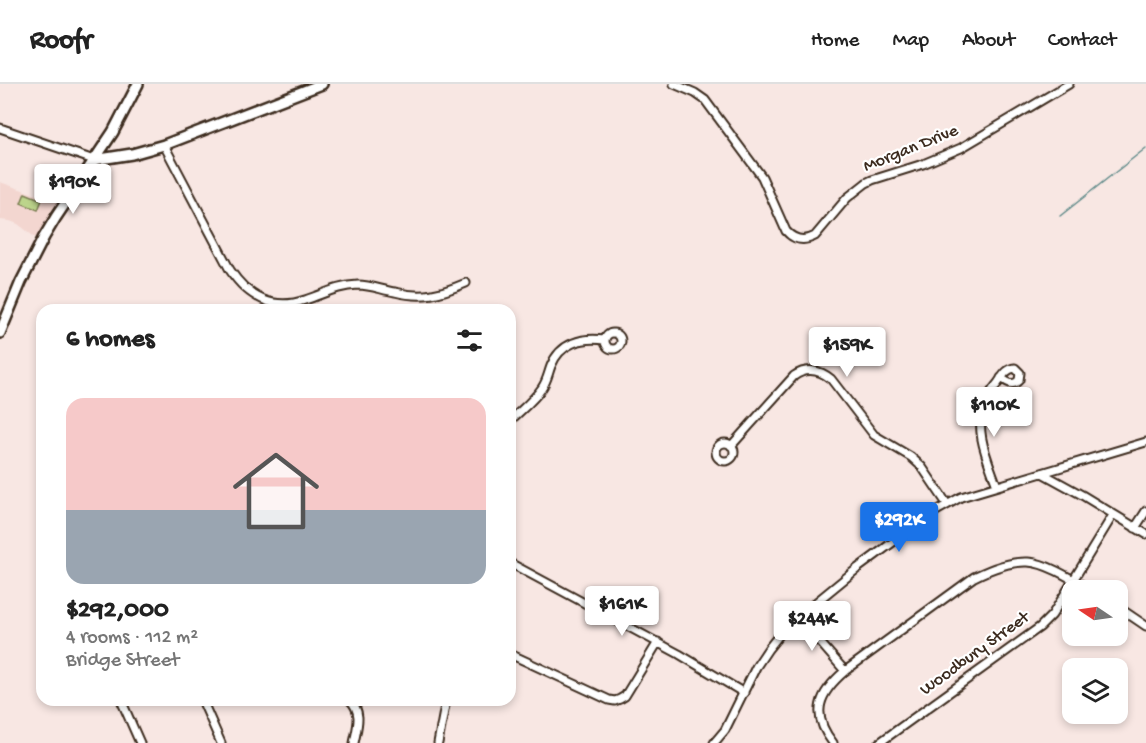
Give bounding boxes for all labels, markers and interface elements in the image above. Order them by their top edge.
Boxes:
text: Roofr [30,25,92,58]
text: Home [811,29,859,54]
text: Map [892,29,929,54]
text: About [962,29,1015,54]
text: Contact [1048,29,1116,54]
street label: Morgan Drive [860,120,962,178]
pin: $190K [31,164,115,215]
text: $190K [48,172,98,195]
icon: filters [453,324,486,357]
text: 6 homes [66,325,154,356]
pin: $159K [805,327,889,378]
text: $159K [823,335,871,358]
pin: $110K [952,387,1036,438]
text: $110K [970,395,1018,418]
icon: home [222,437,330,545]
pin: $292K [857,502,941,553]
text: $292K [874,510,924,533]
north arrow [1062,580,1128,646]
map controls [1062,580,1128,724]
pin: $161K [580,586,664,637]
text: $161K [599,594,645,617]
text: $292,000 [66,596,169,627]
pin: $244K [770,601,854,652]
street label: Woodbury Street [916,606,1035,701]
text: $244K [788,609,836,632]
text: 4 rooms · 112 m² [66,627,198,650]
text: Bridge Street [66,650,179,673]
button: layers [1062,658,1128,724]

